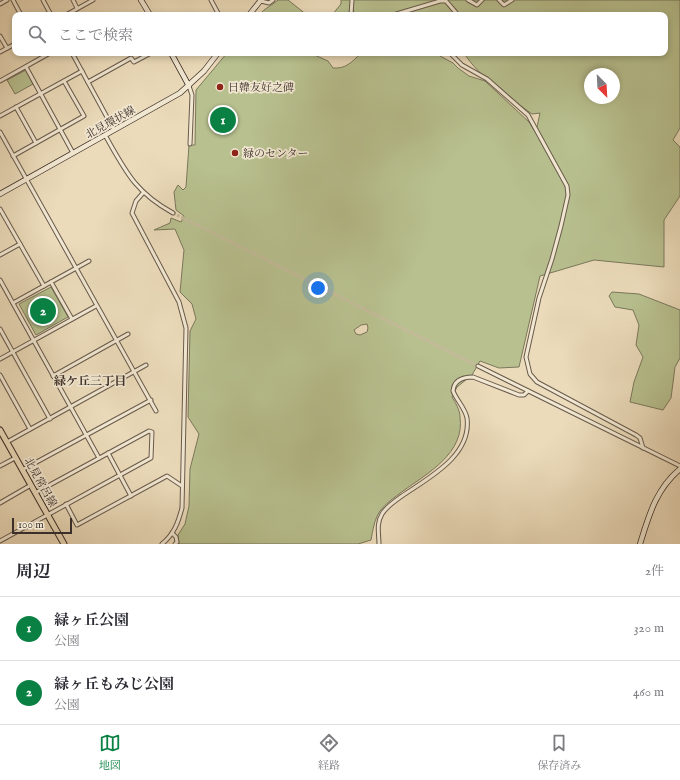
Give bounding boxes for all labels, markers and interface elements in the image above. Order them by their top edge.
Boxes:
search box [12,12,668,56]
icon: search [26,23,48,45]
text: ここで検索 [58,26,133,45]
north arrow [584,68,620,104]
place label: 日韓友好之碑 [228,81,294,95]
marker: 日韓友好之碑 [215,82,225,92]
street label: 北見環状線 [83,103,138,142]
pin: 1 [210,105,236,135]
place label: 緑のセンター [243,147,309,161]
marker: 緑のセンター [230,148,240,158]
your location [308,278,328,298]
pin: 2 [30,296,56,326]
district label: 緑ケ丘三丁目 [54,374,126,389]
street label: 北見常呂線 [21,455,60,510]
scale bar [12,516,72,535]
text: 100 m [18,518,44,532]
text: 周辺 [16,562,50,583]
text: 2件 [645,563,664,580]
text: 緑ヶ丘公園 [54,611,129,630]
text: 1 [27,620,31,637]
text: 320 m [634,620,664,637]
text: 公園 [54,633,80,650]
text: 緑ヶ丘もみじ公園 [54,675,174,694]
text: 2 [26,684,32,701]
text: 460 m [633,684,664,701]
text: 公園 [54,697,80,714]
tab: 地図 [99,732,121,773]
tab: 経路 [318,732,340,773]
tab: 保存済み [537,732,581,773]

